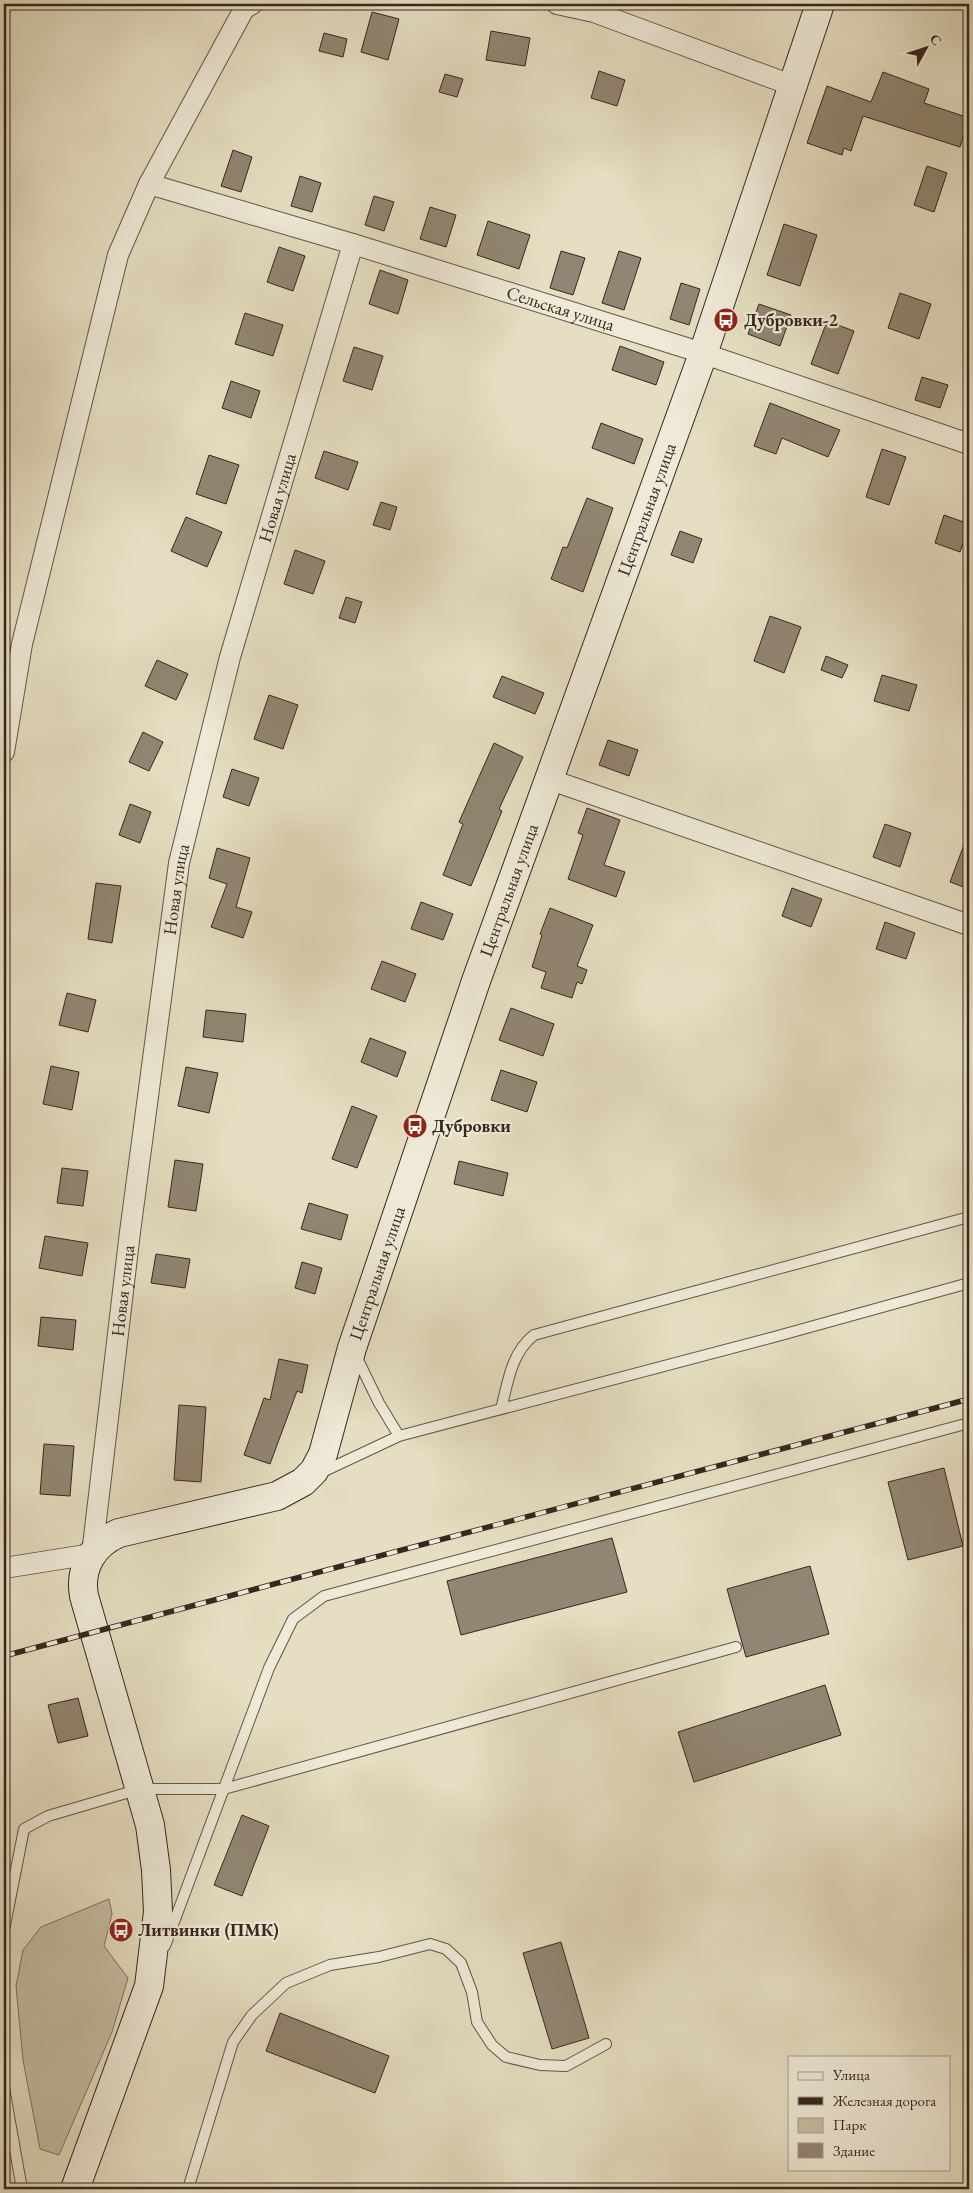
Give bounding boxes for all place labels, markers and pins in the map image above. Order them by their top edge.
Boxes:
bus stop icon: Дубровки-2 [713,307,739,333]
place label: Дубровки-2 [744,308,838,331]
bus stop icon: Дубровки [402,1113,428,1139]
place label: Дубровки [432,1114,511,1137]
bus stop icon: Литвинки (ПМК) [108,1917,134,1943]
place label: Литвинки (ПМК) [138,1918,279,1941]

